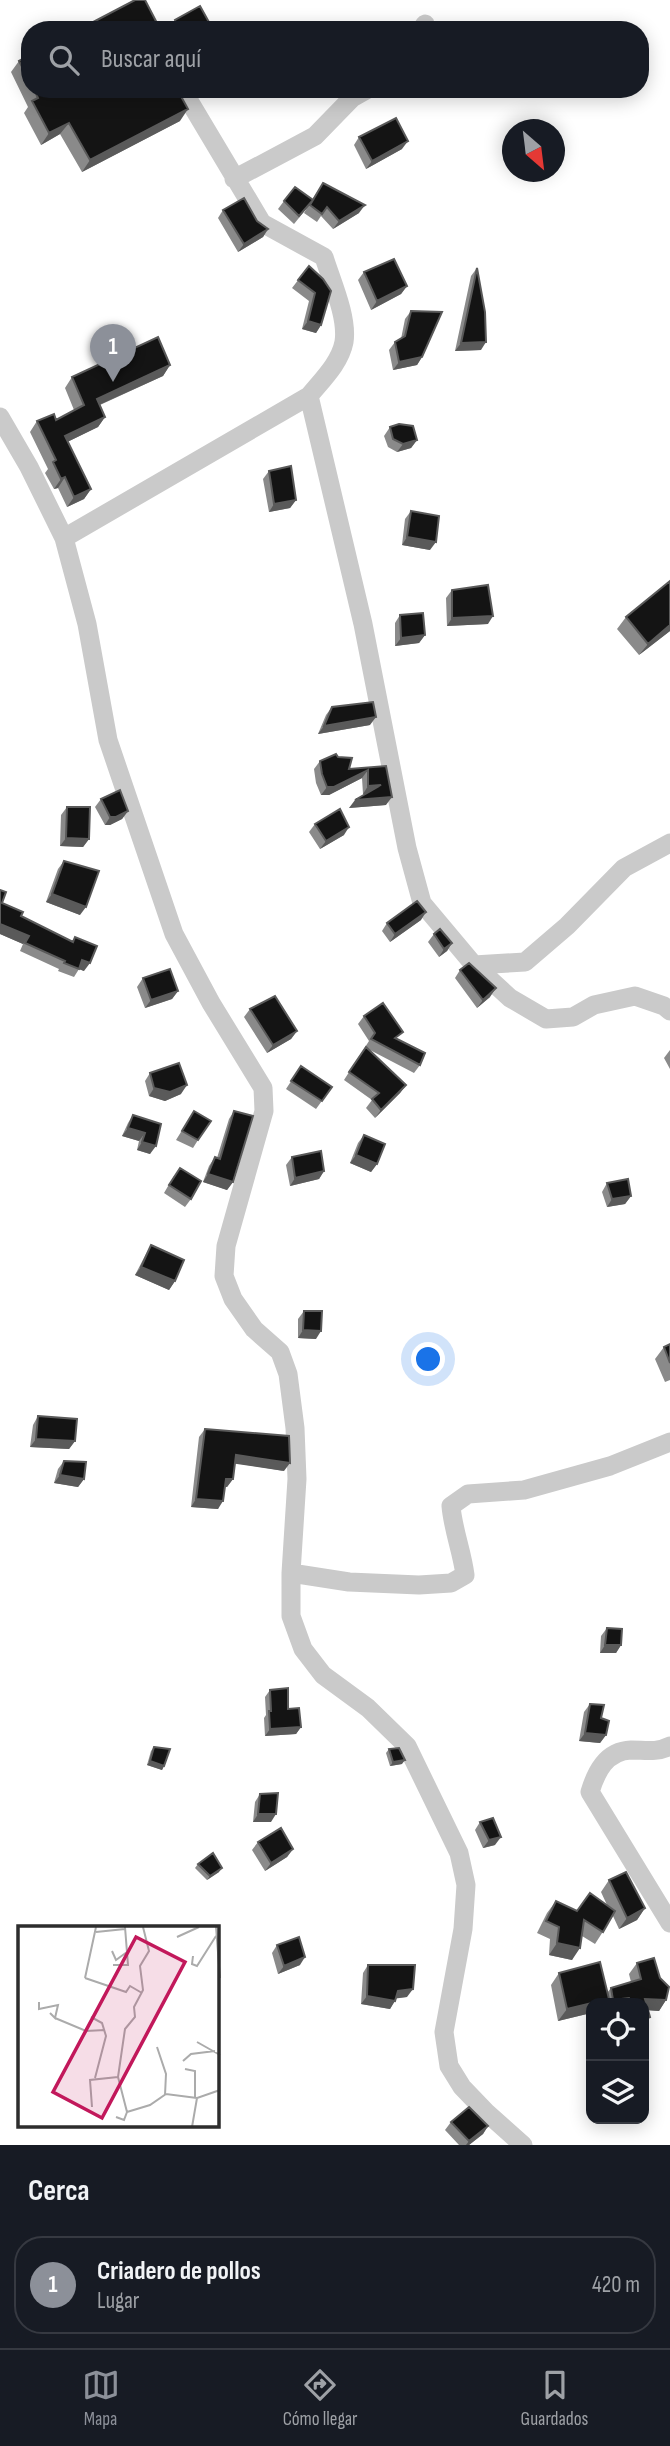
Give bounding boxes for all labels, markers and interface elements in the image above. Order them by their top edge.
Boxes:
search box [21,21,649,98]
icon: search [45,41,83,79]
text: Buscar aquí [101,44,201,75]
north arrow [502,119,565,182]
pin: 1 [90,324,136,382]
your location [411,1342,445,1376]
inset map [18,1926,219,2128]
map controls [586,1998,649,2124]
button: locate [586,1998,649,2061]
button: layers [586,2061,649,2124]
text: Cerca [28,2173,90,2209]
text: Criadero de pollos [97,2256,261,2287]
text: 1 [48,2271,58,2299]
text: 420 m [592,2271,640,2299]
text: Lugar [97,2287,139,2315]
tab: Mapa [82,2366,120,2431]
tab: Cómo llegar [283,2366,358,2431]
tab: Guardados [521,2366,588,2431]

